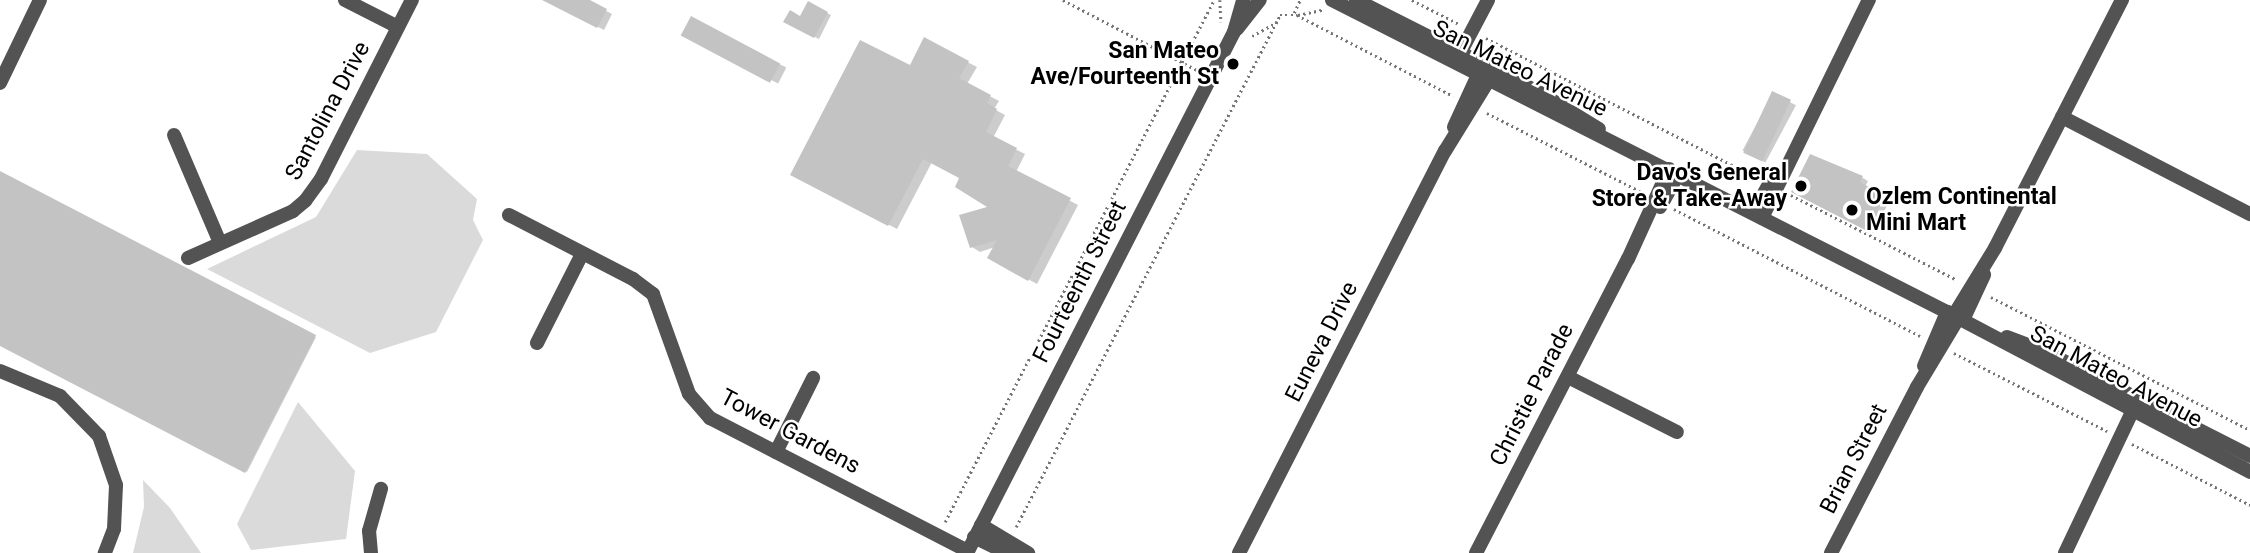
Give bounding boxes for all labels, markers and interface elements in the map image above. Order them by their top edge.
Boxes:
street label: San Mateo Avenue [1428,15,1612,123]
street label: Santolina Drive [280,37,376,185]
place label: San Mateo Ave/Fourteenth St [1031,37,1219,91]
marker: San Mateo Ave/Fourteenth St [1225,56,1241,72]
place label: Davo's General Store & Take-Away [1591,159,1787,213]
marker: Davo's General Store & Take-Away [1793,178,1809,194]
place label: Ozlem Continental Mini Mart [1866,183,2057,237]
street label: Fourteenth Street [1027,197,1133,367]
marker: Ozlem Continental Mini Mart [1844,202,1860,218]
street label: Euneva Drive [1280,277,1364,407]
street label: Christie Parade [1484,319,1580,471]
street label: San Mateo Avenue [2025,320,2207,434]
street label: Tower Gardens [715,384,865,480]
street label: Brian Street [1815,400,1893,518]

